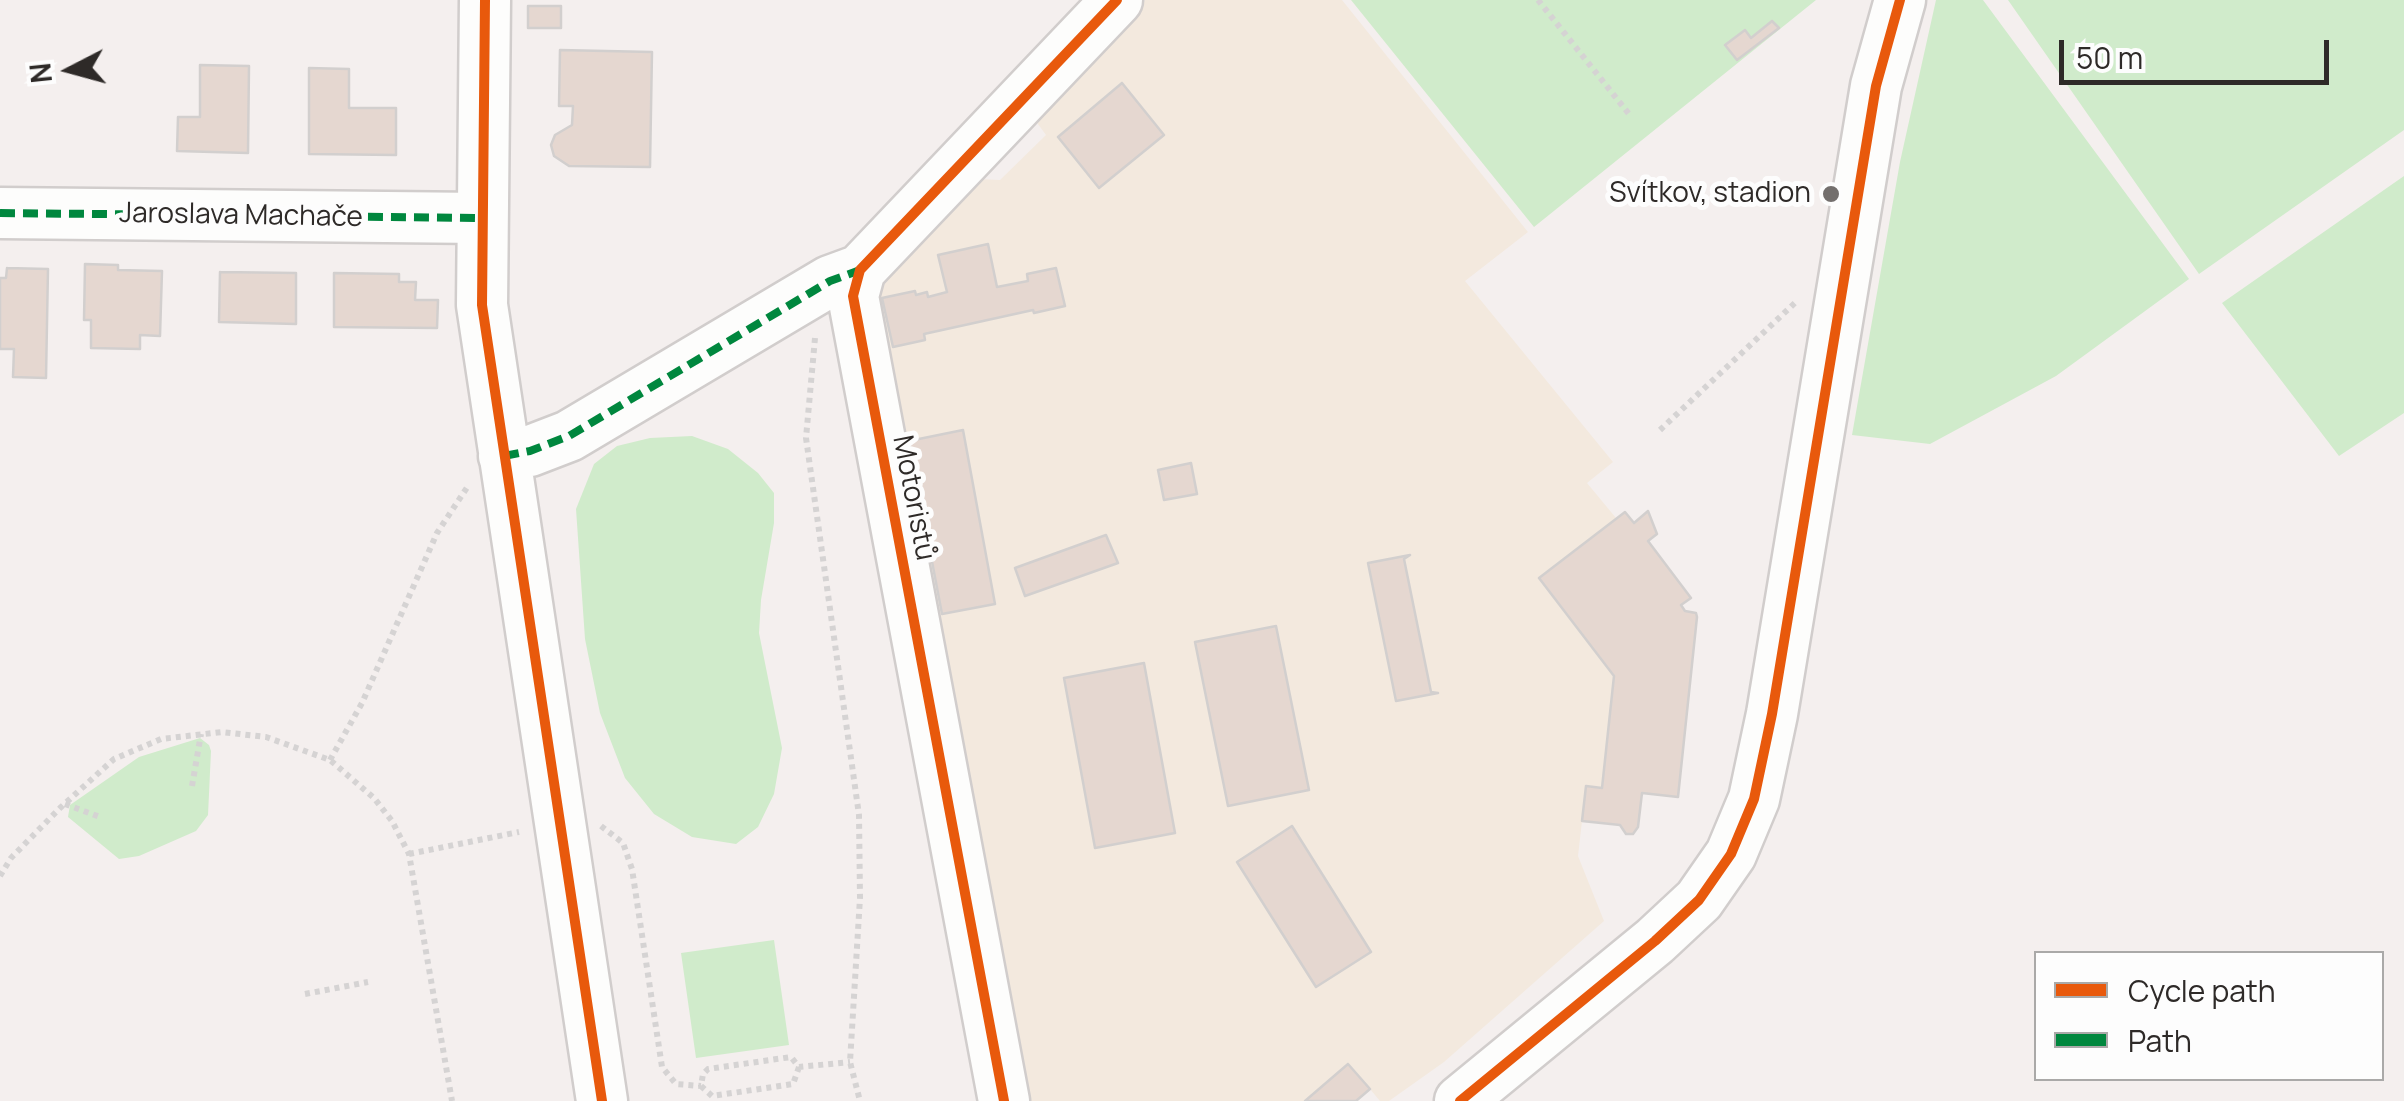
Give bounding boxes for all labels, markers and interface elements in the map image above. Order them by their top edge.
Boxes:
north arrow [20,20,120,120]
scale bar [2064,20,2334,82]
text: 50 m [2076,37,2143,78]
text: N [20,61,60,85]
place label: Svítkov, stadion [1609,177,1811,211]
marker: Svítkov, stadion [1820,183,1842,205]
street label: Jaroslava Machače [119,197,363,235]
street label: Motoristů [884,433,942,563]
legend [2034,951,2384,1081]
text: Cycle path [2128,970,2276,1011]
text: Path [2128,1020,2192,1061]

